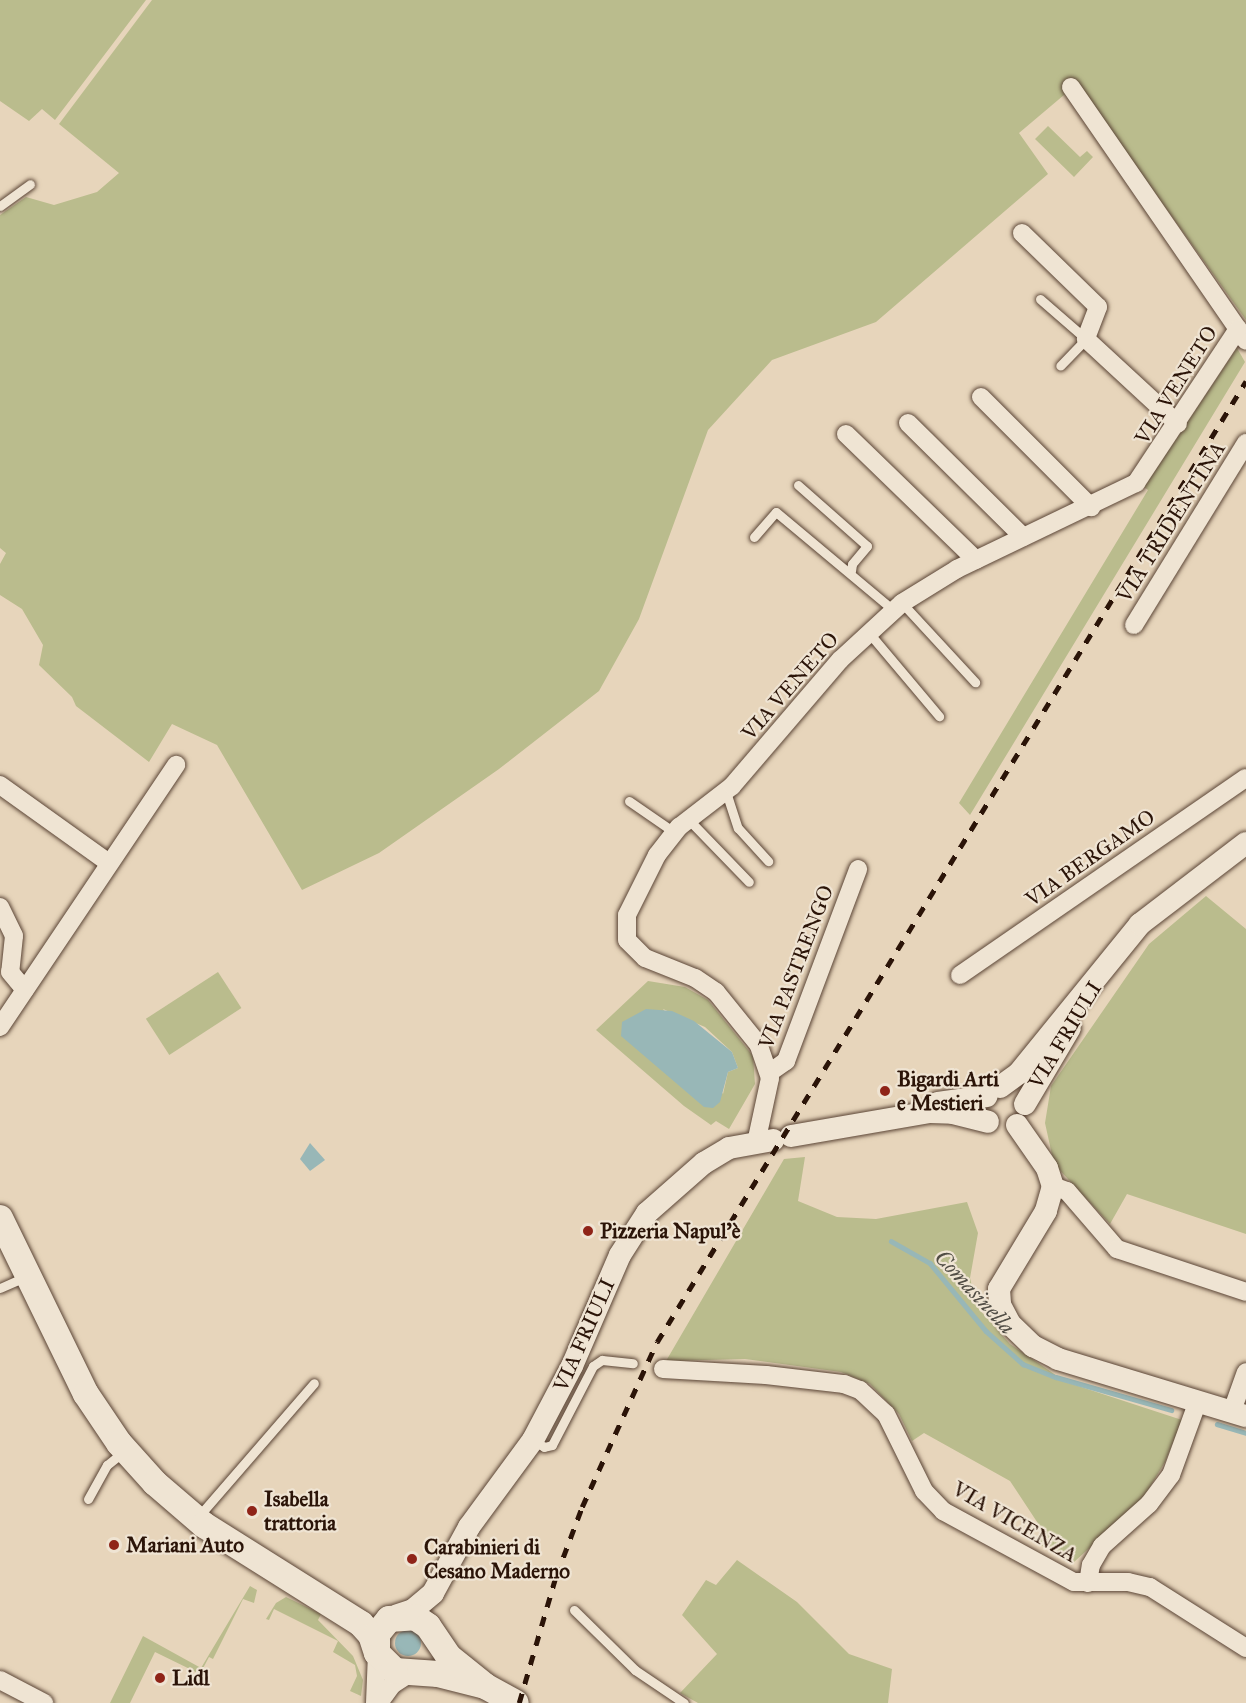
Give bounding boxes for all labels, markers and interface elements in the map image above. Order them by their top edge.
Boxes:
street label: VIA VENETO [1130,321,1222,449]
street label: VIA TRIDENTINA [1111,437,1231,607]
street label: VIA VENETO [736,627,844,745]
street label: VIA BERGAMO [1020,804,1160,912]
street label: VIA PASTRENGO [753,882,839,1052]
street label: VIA FRIULI [1023,977,1107,1093]
place label: Bigardi Arti e Mestieri [897,1066,999,1116]
marker: Bigardi Arti e Mestieri [878,1084,892,1098]
place label: Pizzeria Napul'è [600,1218,741,1244]
marker: Pizzeria Napul'è [581,1224,595,1238]
water label: Comasinella [929,1244,1021,1340]
street label: VIA FRIULI [548,1275,620,1395]
street label: VIA VICENZA [948,1476,1082,1568]
place label: Isabella trattoria [264,1486,336,1536]
marker: Isabella trattoria [245,1504,259,1518]
place label: Mariani Auto [126,1532,244,1558]
place label: Carabinieri di Cesano Maderno [424,1534,570,1584]
marker: Mariani Auto [107,1538,121,1552]
marker: Carabinieri di Cesano Maderno [405,1552,419,1566]
place label: Lidl [172,1665,209,1691]
marker: Lidl [153,1671,167,1685]

